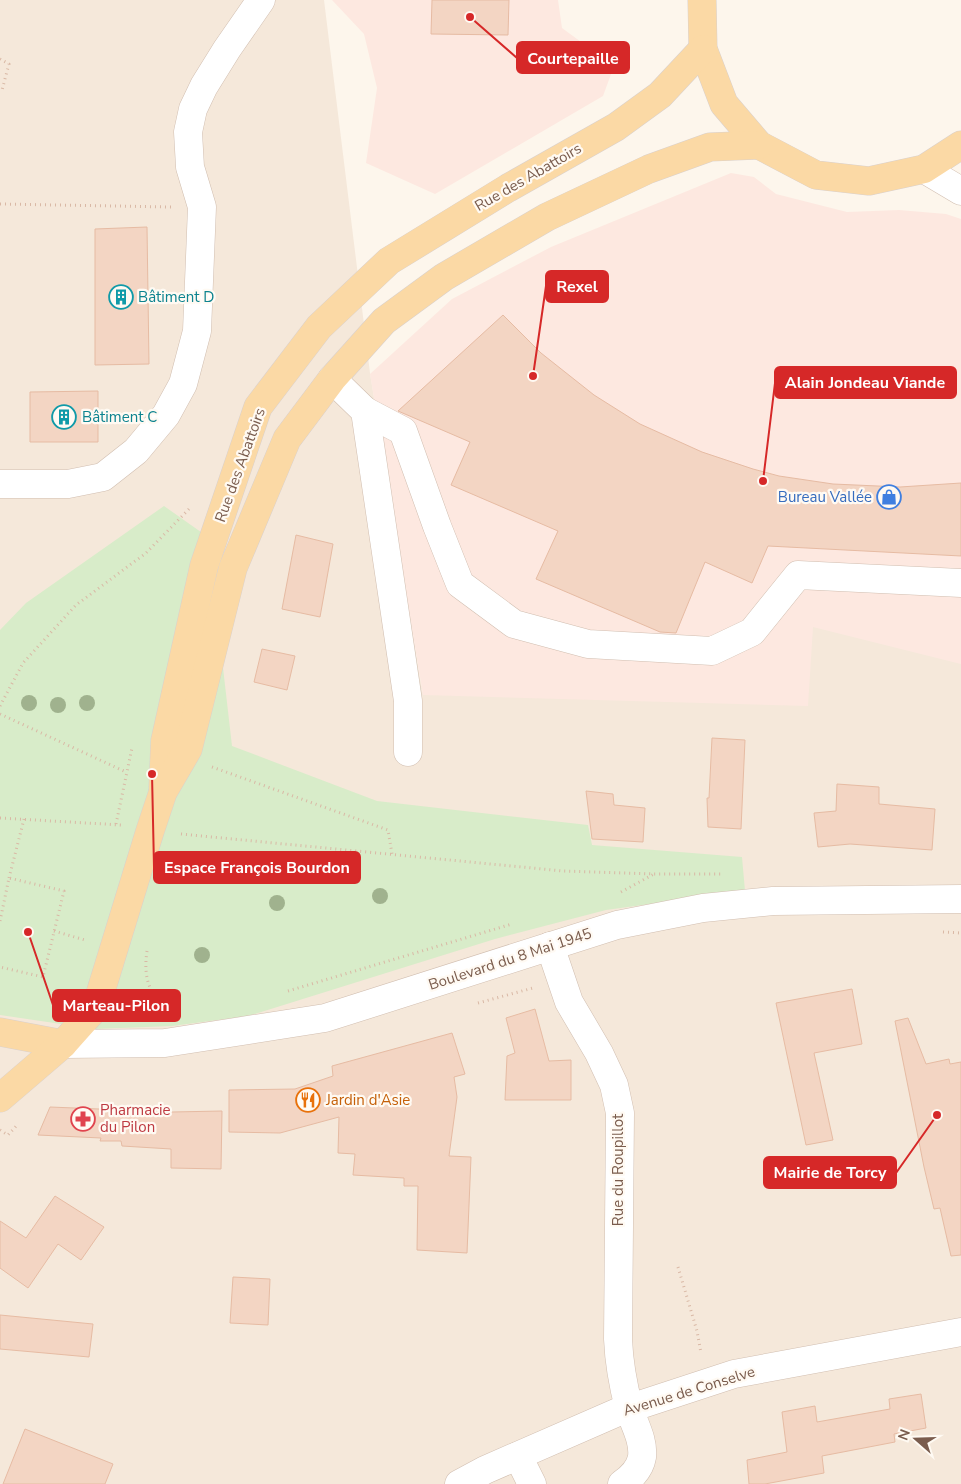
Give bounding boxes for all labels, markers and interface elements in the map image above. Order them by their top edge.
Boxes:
callout: Courtepaille [517,42,629,73]
text: Courtepaille [527,48,619,70]
street label: Rue des Abattoirs [471,138,585,216]
callout: Rexel [546,271,608,302]
text: Rexel [556,276,598,298]
building icon: Bâtiment D [108,284,134,310]
place label: Bâtiment D [138,287,214,307]
callout: Alain Jondeau Viande [775,367,956,398]
text: Alain Jondeau Viande [785,372,945,394]
building icon: Bâtiment C [51,404,77,430]
street label: Rue des Abattoirs [210,405,270,525]
place label: Bâtiment C [82,407,157,427]
shop icon: Bureau Vallée [876,484,902,510]
place label: Bureau Vallée [778,487,872,507]
callout: Espace François Bourdon [154,852,360,883]
text: Espace François Bourdon [164,857,350,879]
street label: Boulevard du 8 Mai 1945 [426,923,594,995]
callout: Marteau-Pilon [53,990,180,1021]
text: Marteau-Pilon [62,995,170,1017]
restaurant icon: Jardin d'Asie [295,1087,321,1113]
place label: Jardin d'Asie [325,1090,410,1110]
place label: Pharmacie du Pilon [100,1100,171,1137]
pharmacy icon: Pharmacie du Pilon [70,1106,96,1132]
street label: Rue du Roupillot [608,1113,628,1226]
callout: Mairie de Torcy [764,1157,896,1188]
text: Mairie de Torcy [774,1162,887,1184]
street label: Avenue de Conselve [621,1361,757,1421]
north arrow [891,1414,941,1464]
text: N [894,1427,915,1443]

